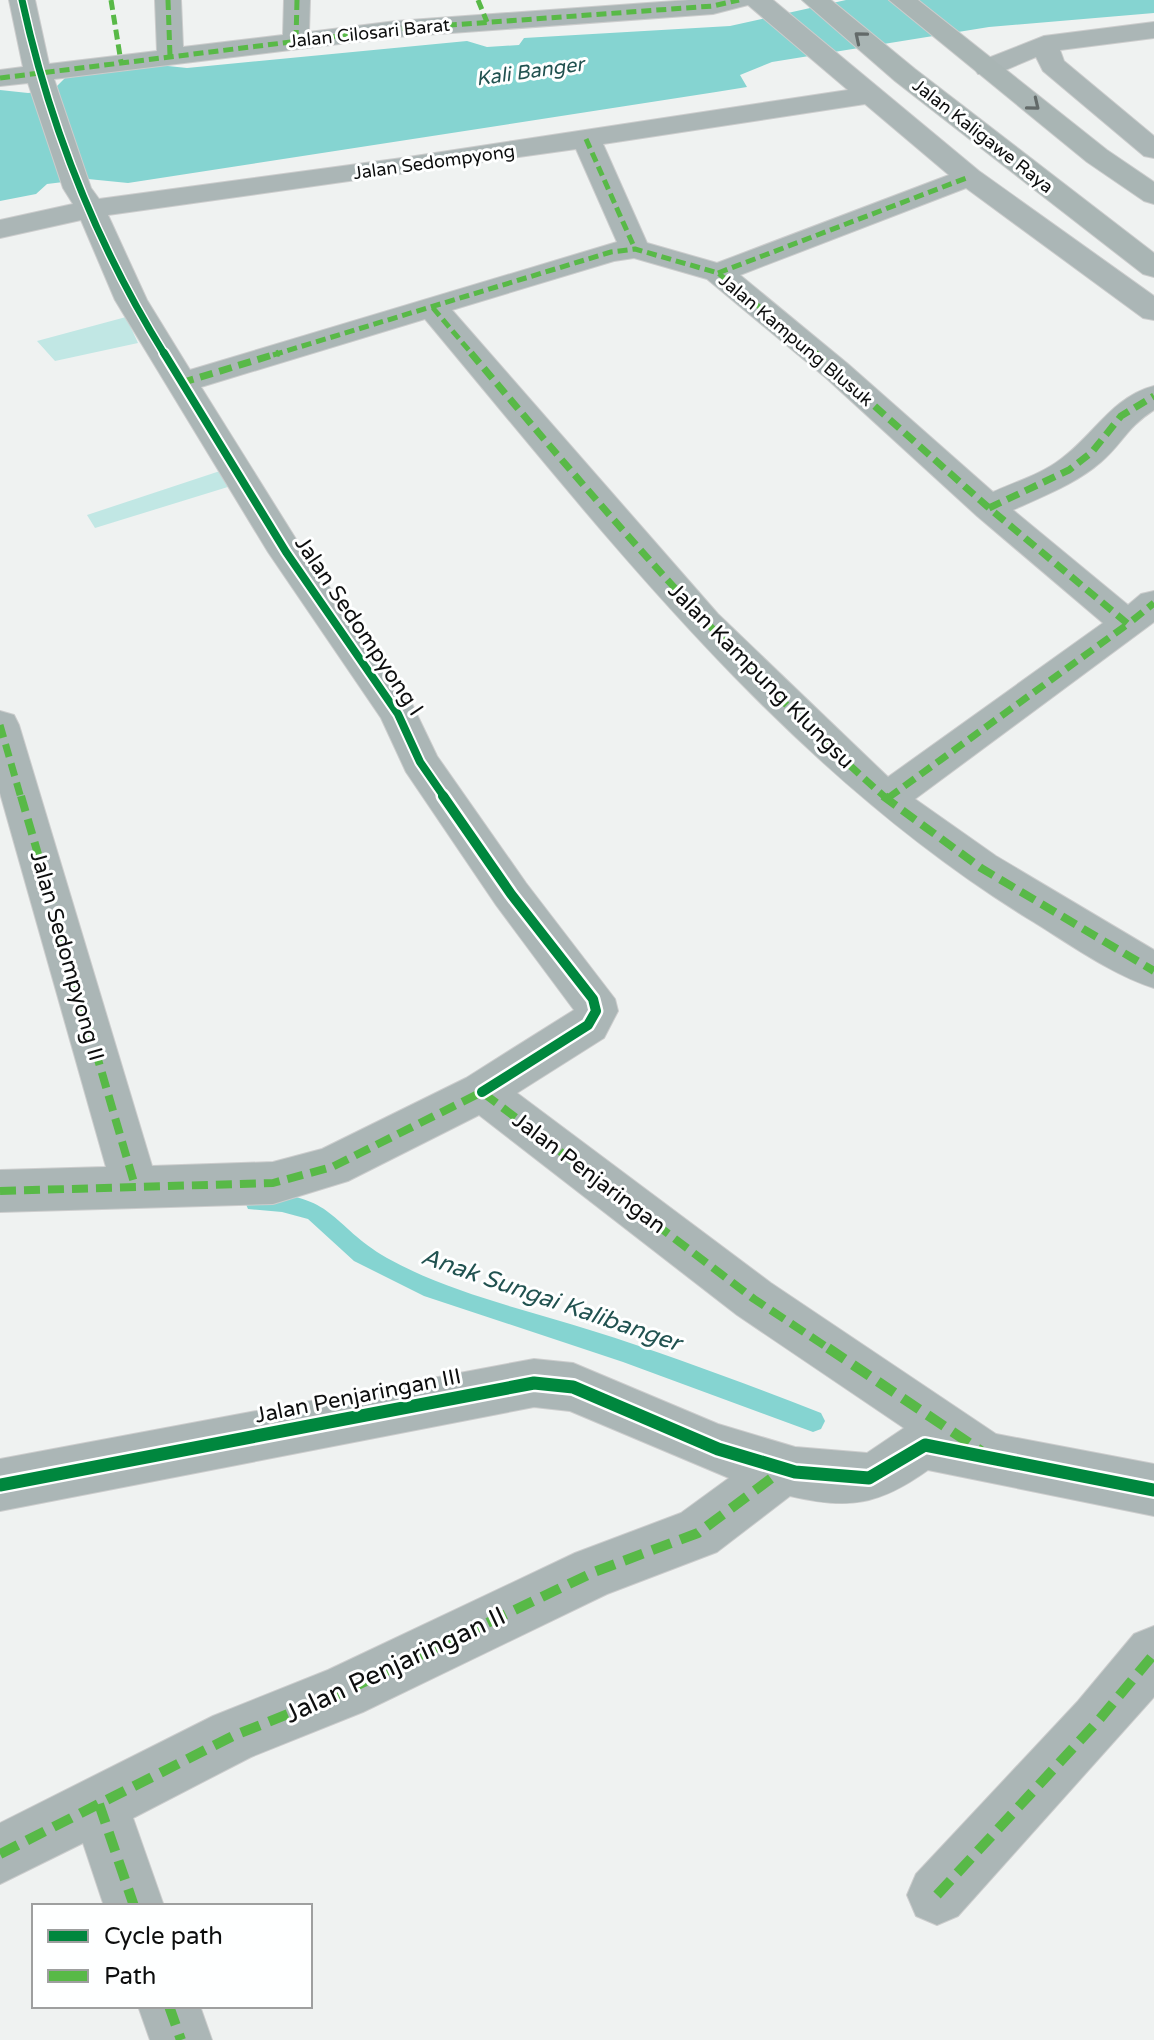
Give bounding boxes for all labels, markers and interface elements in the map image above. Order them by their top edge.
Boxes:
street label: Jalan Cilosari Barat [287,14,451,52]
one-way arrow [855,32,869,47]
water label: Kali Banger [475,52,588,91]
street label: Jalan Kaligawe Raya [908,74,1058,198]
one-way arrow [1025,96,1040,110]
street label: Jalan Sedompyong [352,140,516,184]
street label: Jalan Kampung Blusuk [715,269,878,411]
street label: Jalan Sedompyong I [289,531,429,721]
street label: Jalan Kampung Klungsu [663,578,859,774]
street label: Jalan Sedompyong II [25,848,109,1064]
street label: Jalan Penjaringan [507,1107,671,1239]
water label: Anak Sungai Kalibanger [417,1242,687,1359]
street label: Jalan Penjaringan III [253,1363,463,1429]
street label: Jalan Penjaringan II [280,1600,510,1730]
legend [32,1904,312,2008]
text: Cycle path [104,1922,223,1951]
text: Path [104,1962,157,1991]

